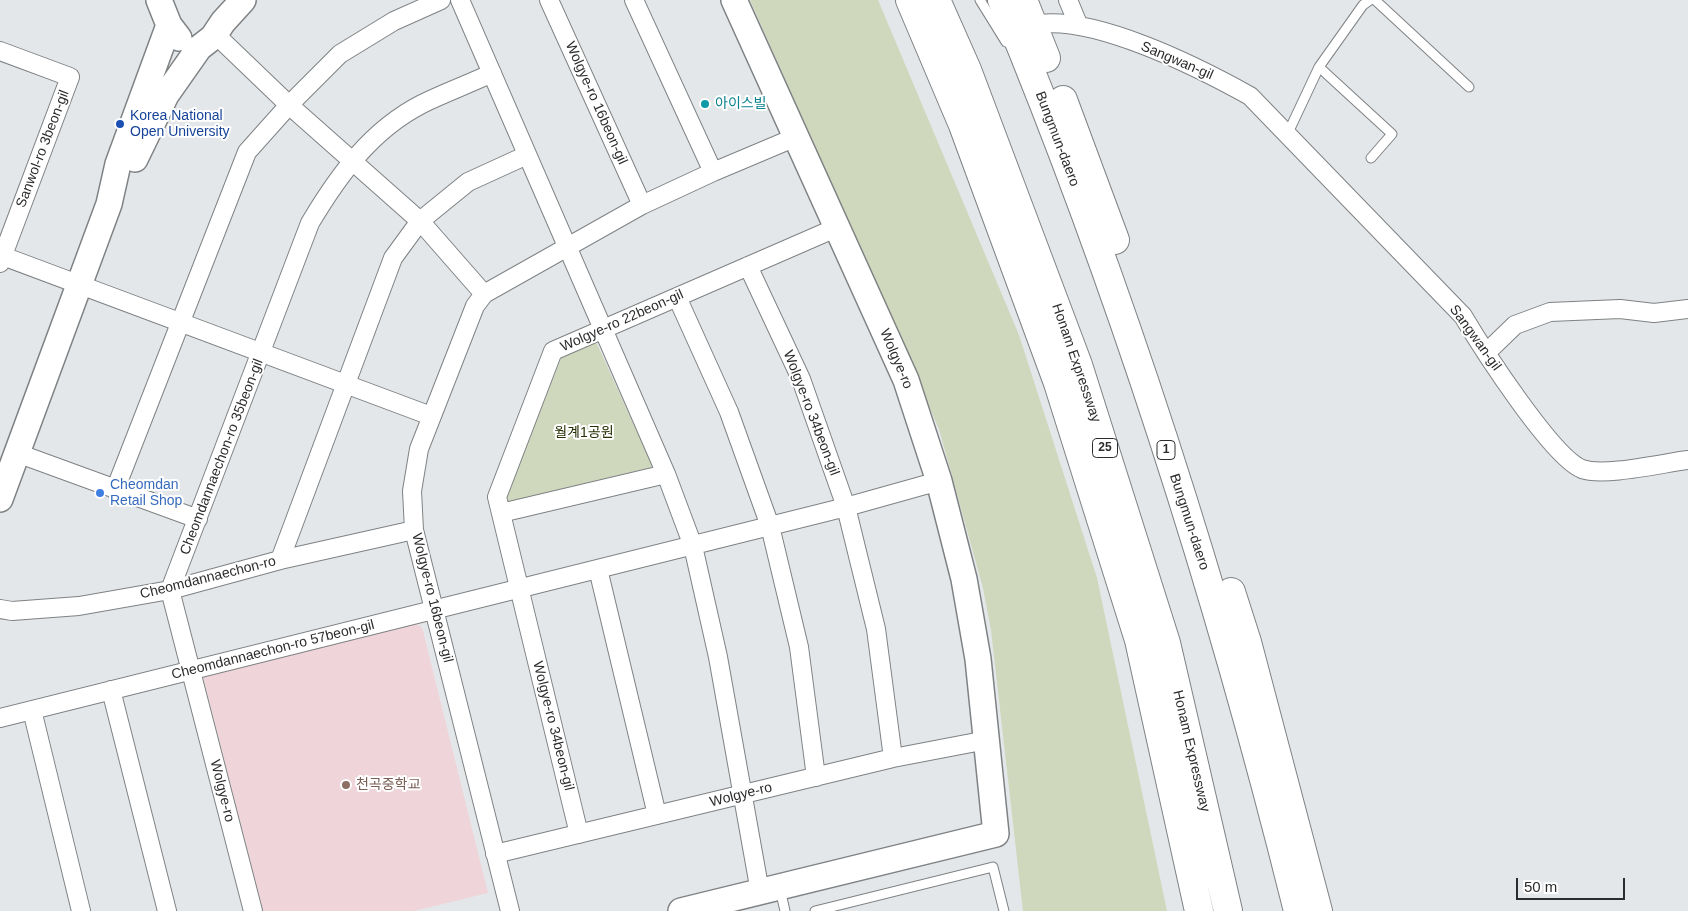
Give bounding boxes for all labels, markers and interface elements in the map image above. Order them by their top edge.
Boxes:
street label: Sangwan-gil [1138,38,1216,84]
street label: Wolgye-ro 16beon-gil [561,39,631,167]
street label: Sanwol-ro 3beon-gil [13,88,73,210]
street label: Bungmun-daero [1031,89,1083,189]
place label: 아이스빌 [715,96,767,112]
marker: 아이스빌 [699,98,711,110]
place label: Korea National Open University [130,108,230,140]
marker: Korea National Open University [114,118,126,130]
street label: Wolgye-ro 22beon-gil [558,286,686,356]
street label: Honam Expressway [1048,301,1104,425]
street label: Sangwan-gil [1446,302,1504,374]
street label: Wolgye-ro [876,326,916,392]
street label: Wolgye-ro 34beon-gil [779,348,843,478]
street label: Cheomdannaechon-ro 35beon-gil [177,357,267,557]
park label: 월계1공원 [554,425,614,441]
road number: 25 [1092,438,1118,458]
road number: 1 [1157,440,1175,460]
street label: Bungmun-daero [1165,472,1213,572]
place label: Cheomdan Retail Shop [110,477,182,510]
marker: Cheomdan Retail Shop [94,487,106,499]
street label: Wolgye-ro 16beon-gil [408,532,456,664]
street label: Cheomdannaechon-ro [138,553,278,603]
street label: Cheomdannaechon-ro 57beon-gil [170,617,376,683]
street label: Wolgye-ro 34beon-gil [529,660,577,792]
street label: Honam Expressway [1169,688,1213,814]
street label: Wolgye-ro [206,758,238,824]
place label: 천곡중학교 [356,777,420,793]
marker: 천곡중학교 [340,779,352,791]
street label: Wolgye-ro [708,779,774,811]
scale bar [1518,868,1627,900]
text: 50 m [1524,878,1557,895]

